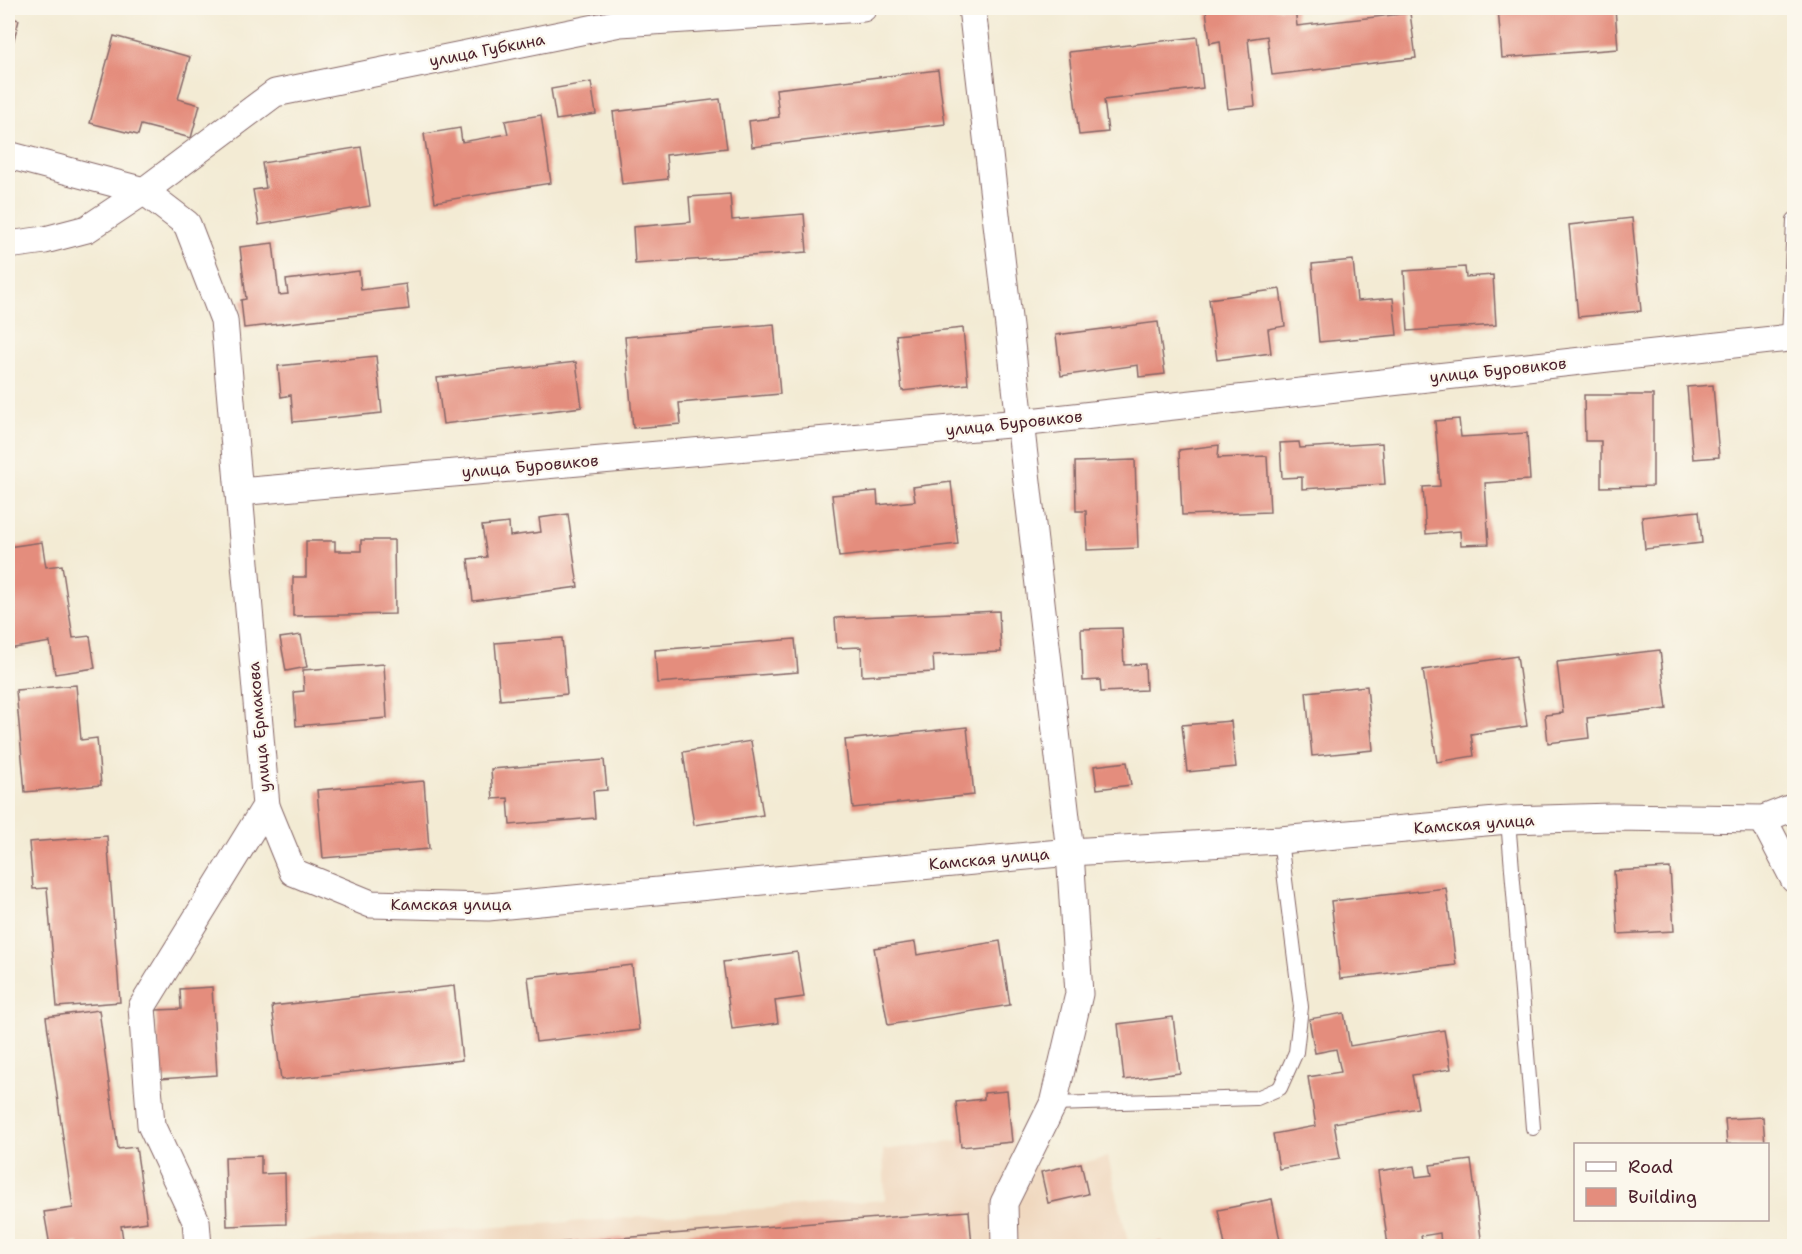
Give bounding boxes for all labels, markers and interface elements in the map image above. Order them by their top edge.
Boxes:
street label: улица Губкина [427,28,547,71]
street label: улица Буровиков [1429,352,1567,388]
street label: улица Буровиков [945,405,1083,441]
street label: улица Буровиков [461,450,599,482]
street label: улица Ермакова [243,661,275,793]
street label: Камская улица [1413,809,1535,839]
street label: Камская улица [928,843,1050,875]
street label: Камская улица [391,894,511,915]
legend [1574,1143,1769,1221]
text: Road [1628,1155,1673,1179]
text: Building [1628,1185,1697,1209]

